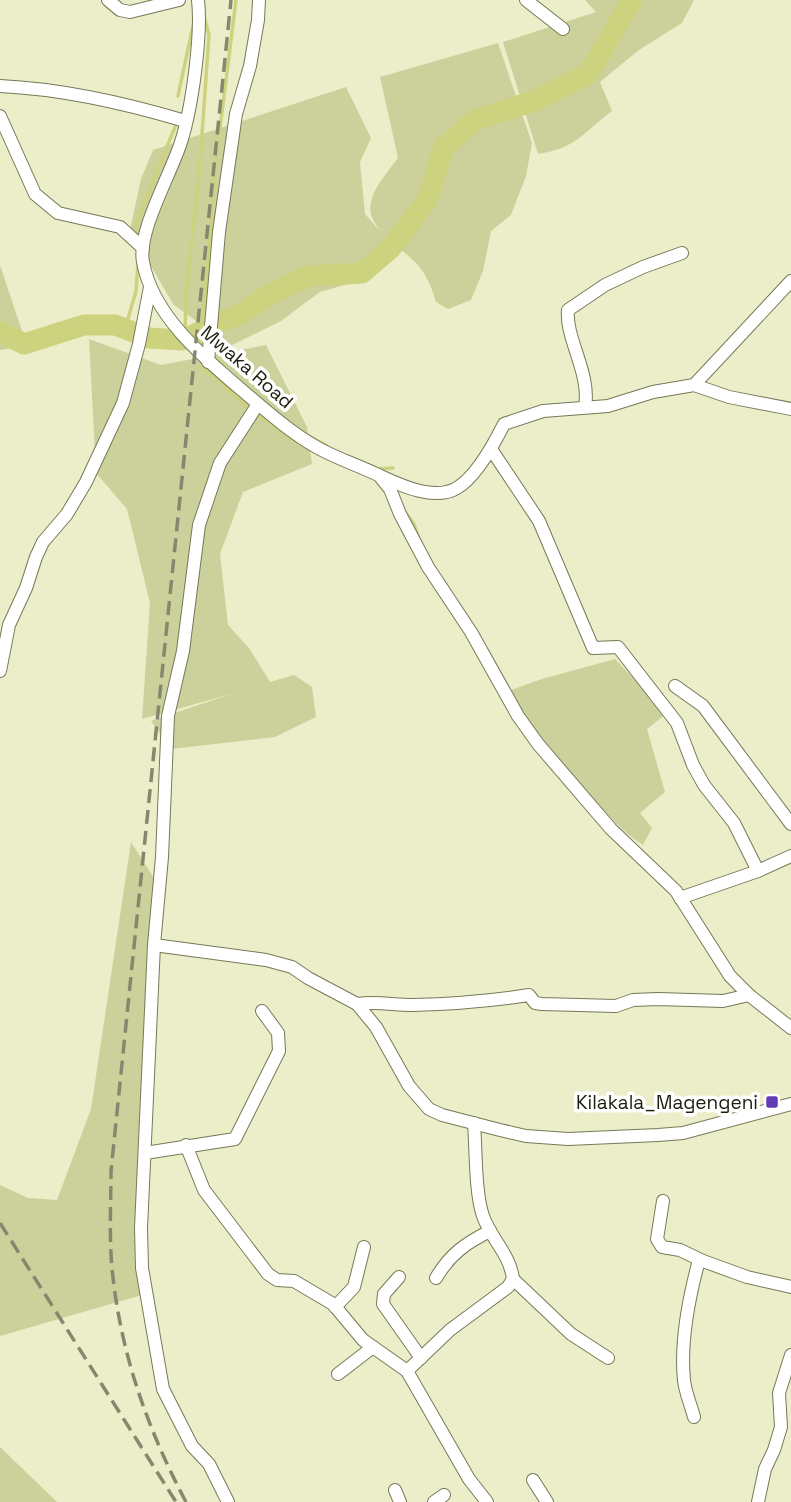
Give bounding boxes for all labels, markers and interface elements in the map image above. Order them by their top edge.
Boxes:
street label: Mwaka Road [195,320,299,414]
place label: Kilakala_Magengeni [576,1090,758,1115]
marker: Kilakala_Magengeni [764,1094,780,1110]

